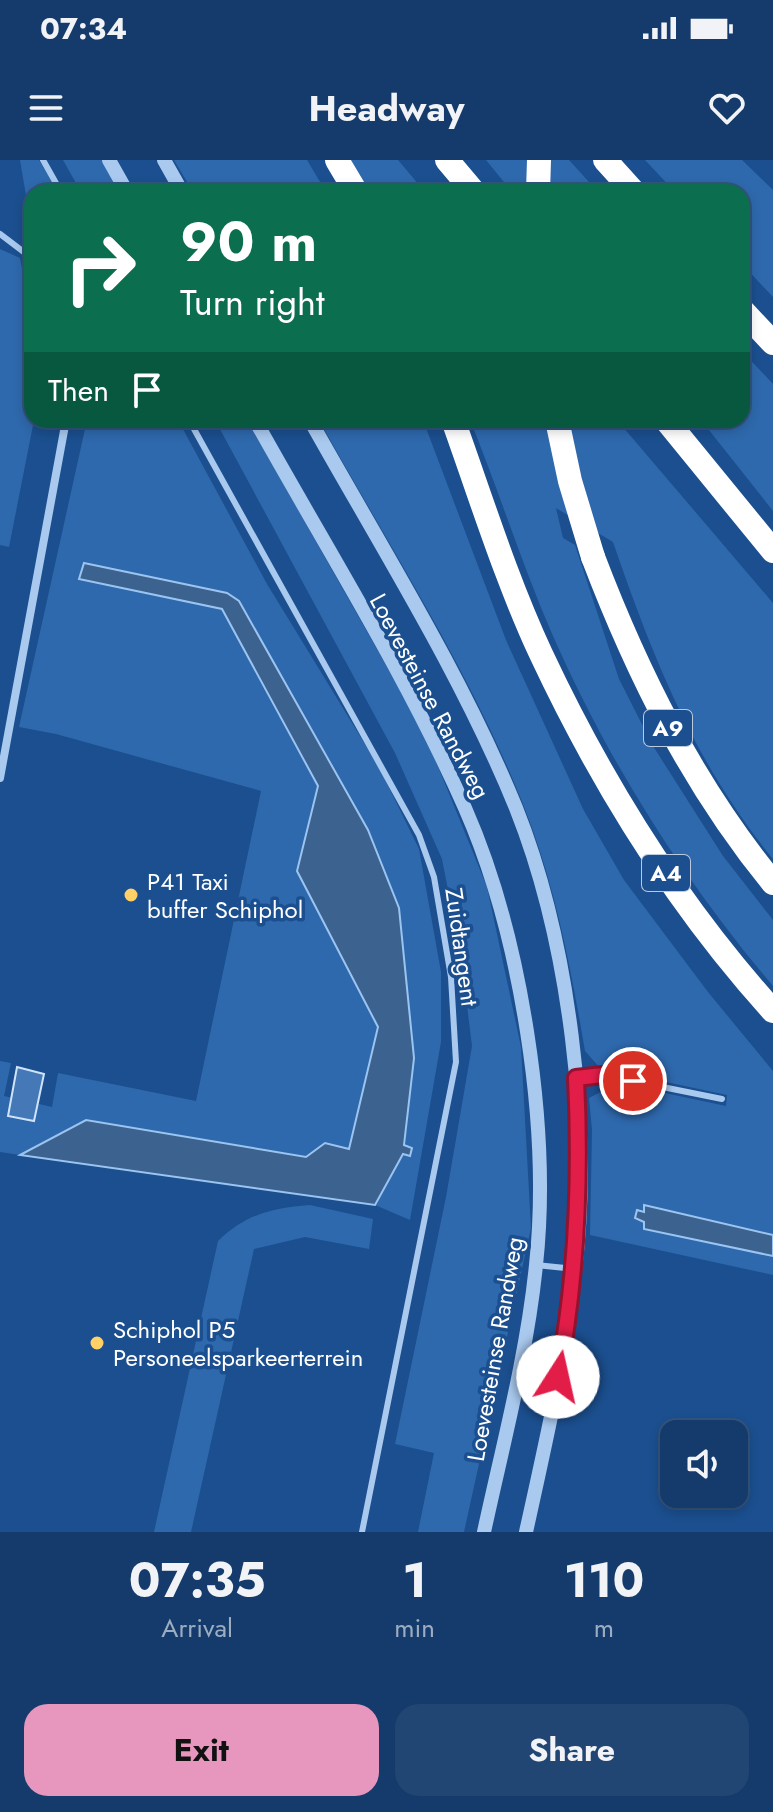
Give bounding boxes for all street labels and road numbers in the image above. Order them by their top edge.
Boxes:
street label: Loevesteinse Randweg [361,587,499,805]
road number: A9 [644,710,692,746]
road number: A4 [642,855,690,891]
street label: Zuidtangent [436,886,488,1009]
street label: Loevesteinse Randweg [458,1234,532,1464]

